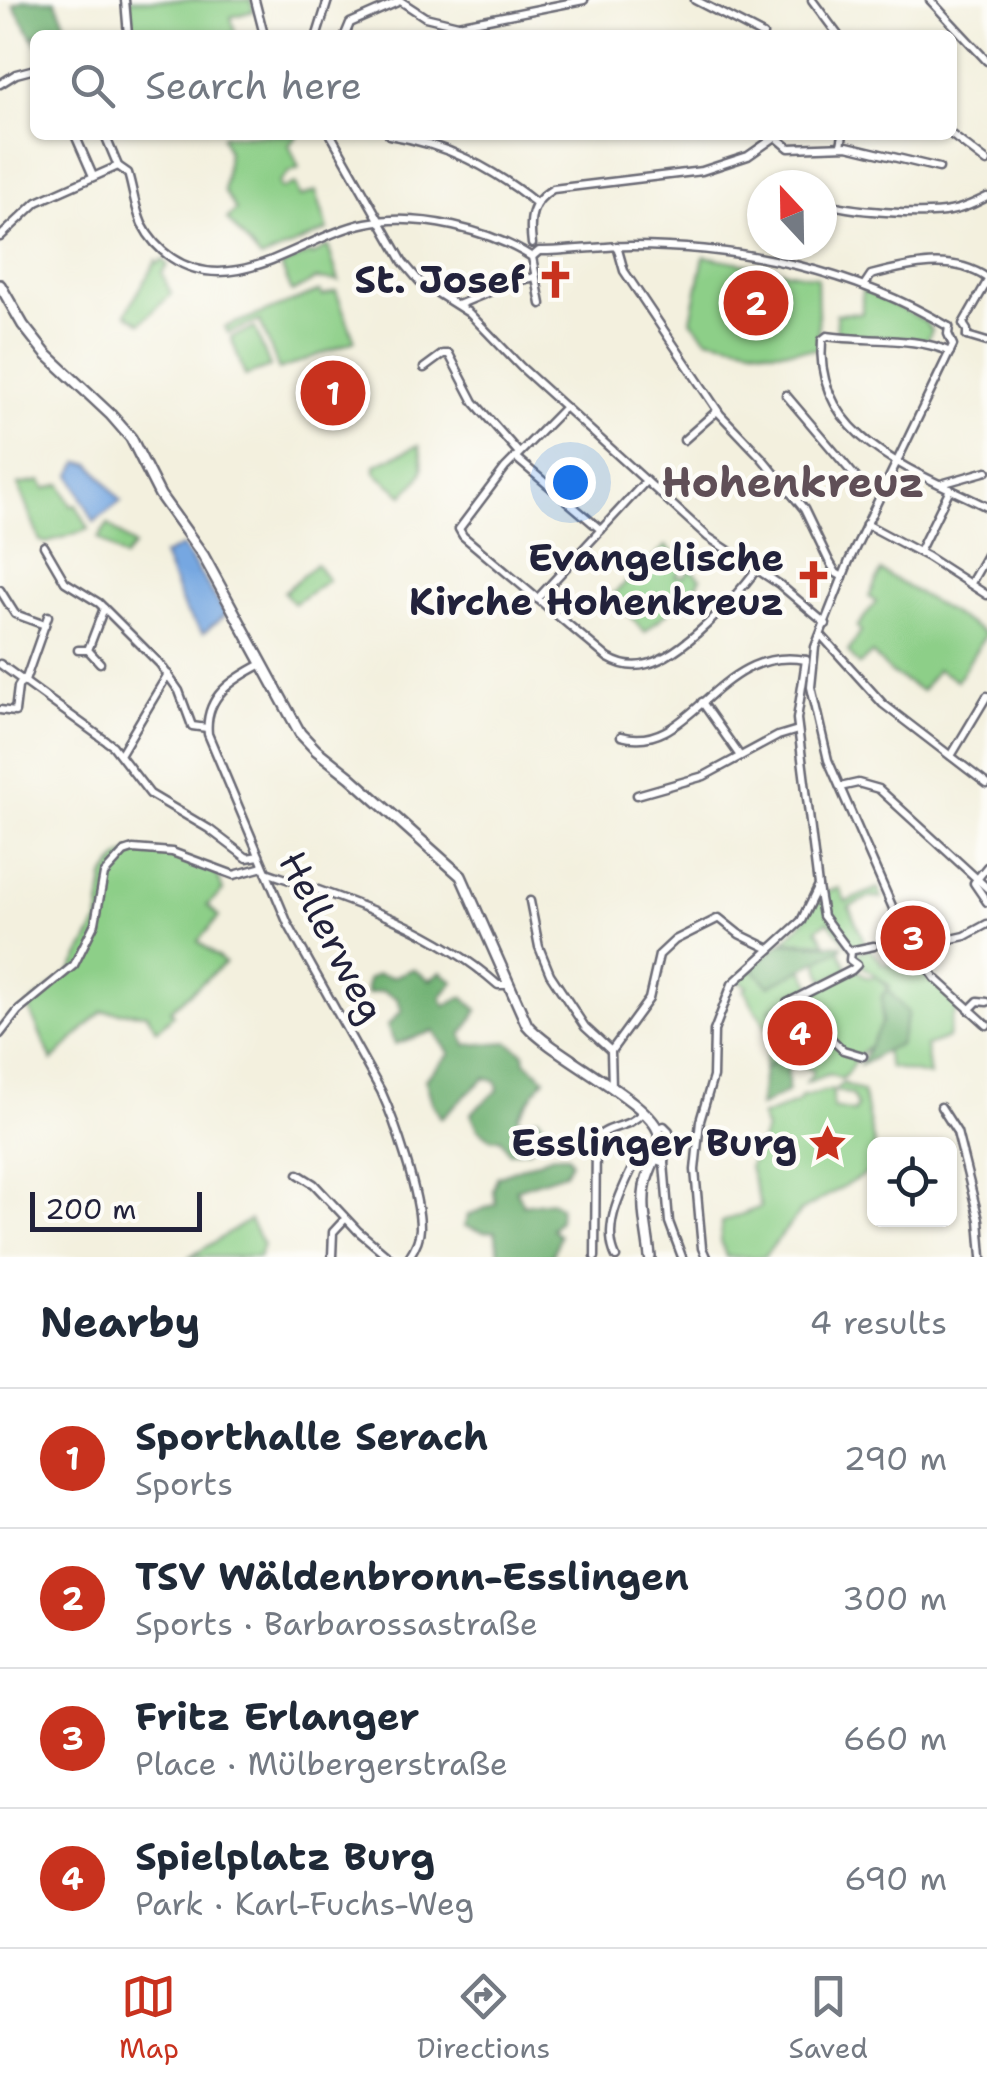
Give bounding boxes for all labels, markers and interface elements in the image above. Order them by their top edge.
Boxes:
search box [30,30,957,140]
icon: search [65,58,120,113]
text: Search here [145,60,362,111]
north arrow [747,170,837,260]
place label: St. Josef [354,254,526,305]
church icon: St. Josef [534,259,576,301]
pin: 2 [724,266,788,340]
pin: 1 [300,356,366,430]
district label: Hohenkreuz [661,454,925,510]
your location [545,457,596,508]
place label: Evangelische Kirche Hohenkreuz [409,532,784,627]
church icon: Evangelische Kirche Hohenkreuz [793,559,835,601]
street label: Hellerweg [267,842,397,1031]
pin: 3 [880,900,946,976]
pin: 4 [768,996,832,1070]
place label: Esslinger Burg [511,1117,797,1168]
place icon: Esslinger Burg [806,1122,848,1164]
map controls [867,1137,957,1227]
button: locate [867,1137,957,1227]
scale bar [30,1187,202,1232]
text: 200 m [45,1190,136,1228]
text: Nearby [40,1294,200,1350]
text: 4 results [810,1301,947,1344]
text: Sporthalle Serach [135,1411,488,1462]
text: 1 [65,1437,80,1480]
text: 290 m [844,1437,947,1480]
text: Sports [135,1462,233,1505]
text: TSV Wäldenbronn-Esslingen [135,1551,689,1602]
text: 2 [61,1577,84,1620]
text: 300 m [842,1577,947,1620]
text: Sports · Barbarossastraße [135,1602,538,1645]
text: Fritz Erlanger [135,1691,419,1742]
text: 3 [61,1717,84,1760]
text: 660 m [843,1717,947,1760]
text: Place · Mülbergerstraße [135,1742,508,1785]
text: Spielplatz Burg [135,1831,435,1882]
text: 4 [61,1857,84,1900]
text: 690 m [844,1857,947,1900]
text: Park · Karl-Fuchs-Weg [135,1882,474,1925]
tab: Map [119,1969,179,2067]
tab: Directions [417,1969,550,2067]
tab: Saved [788,1969,868,2067]

